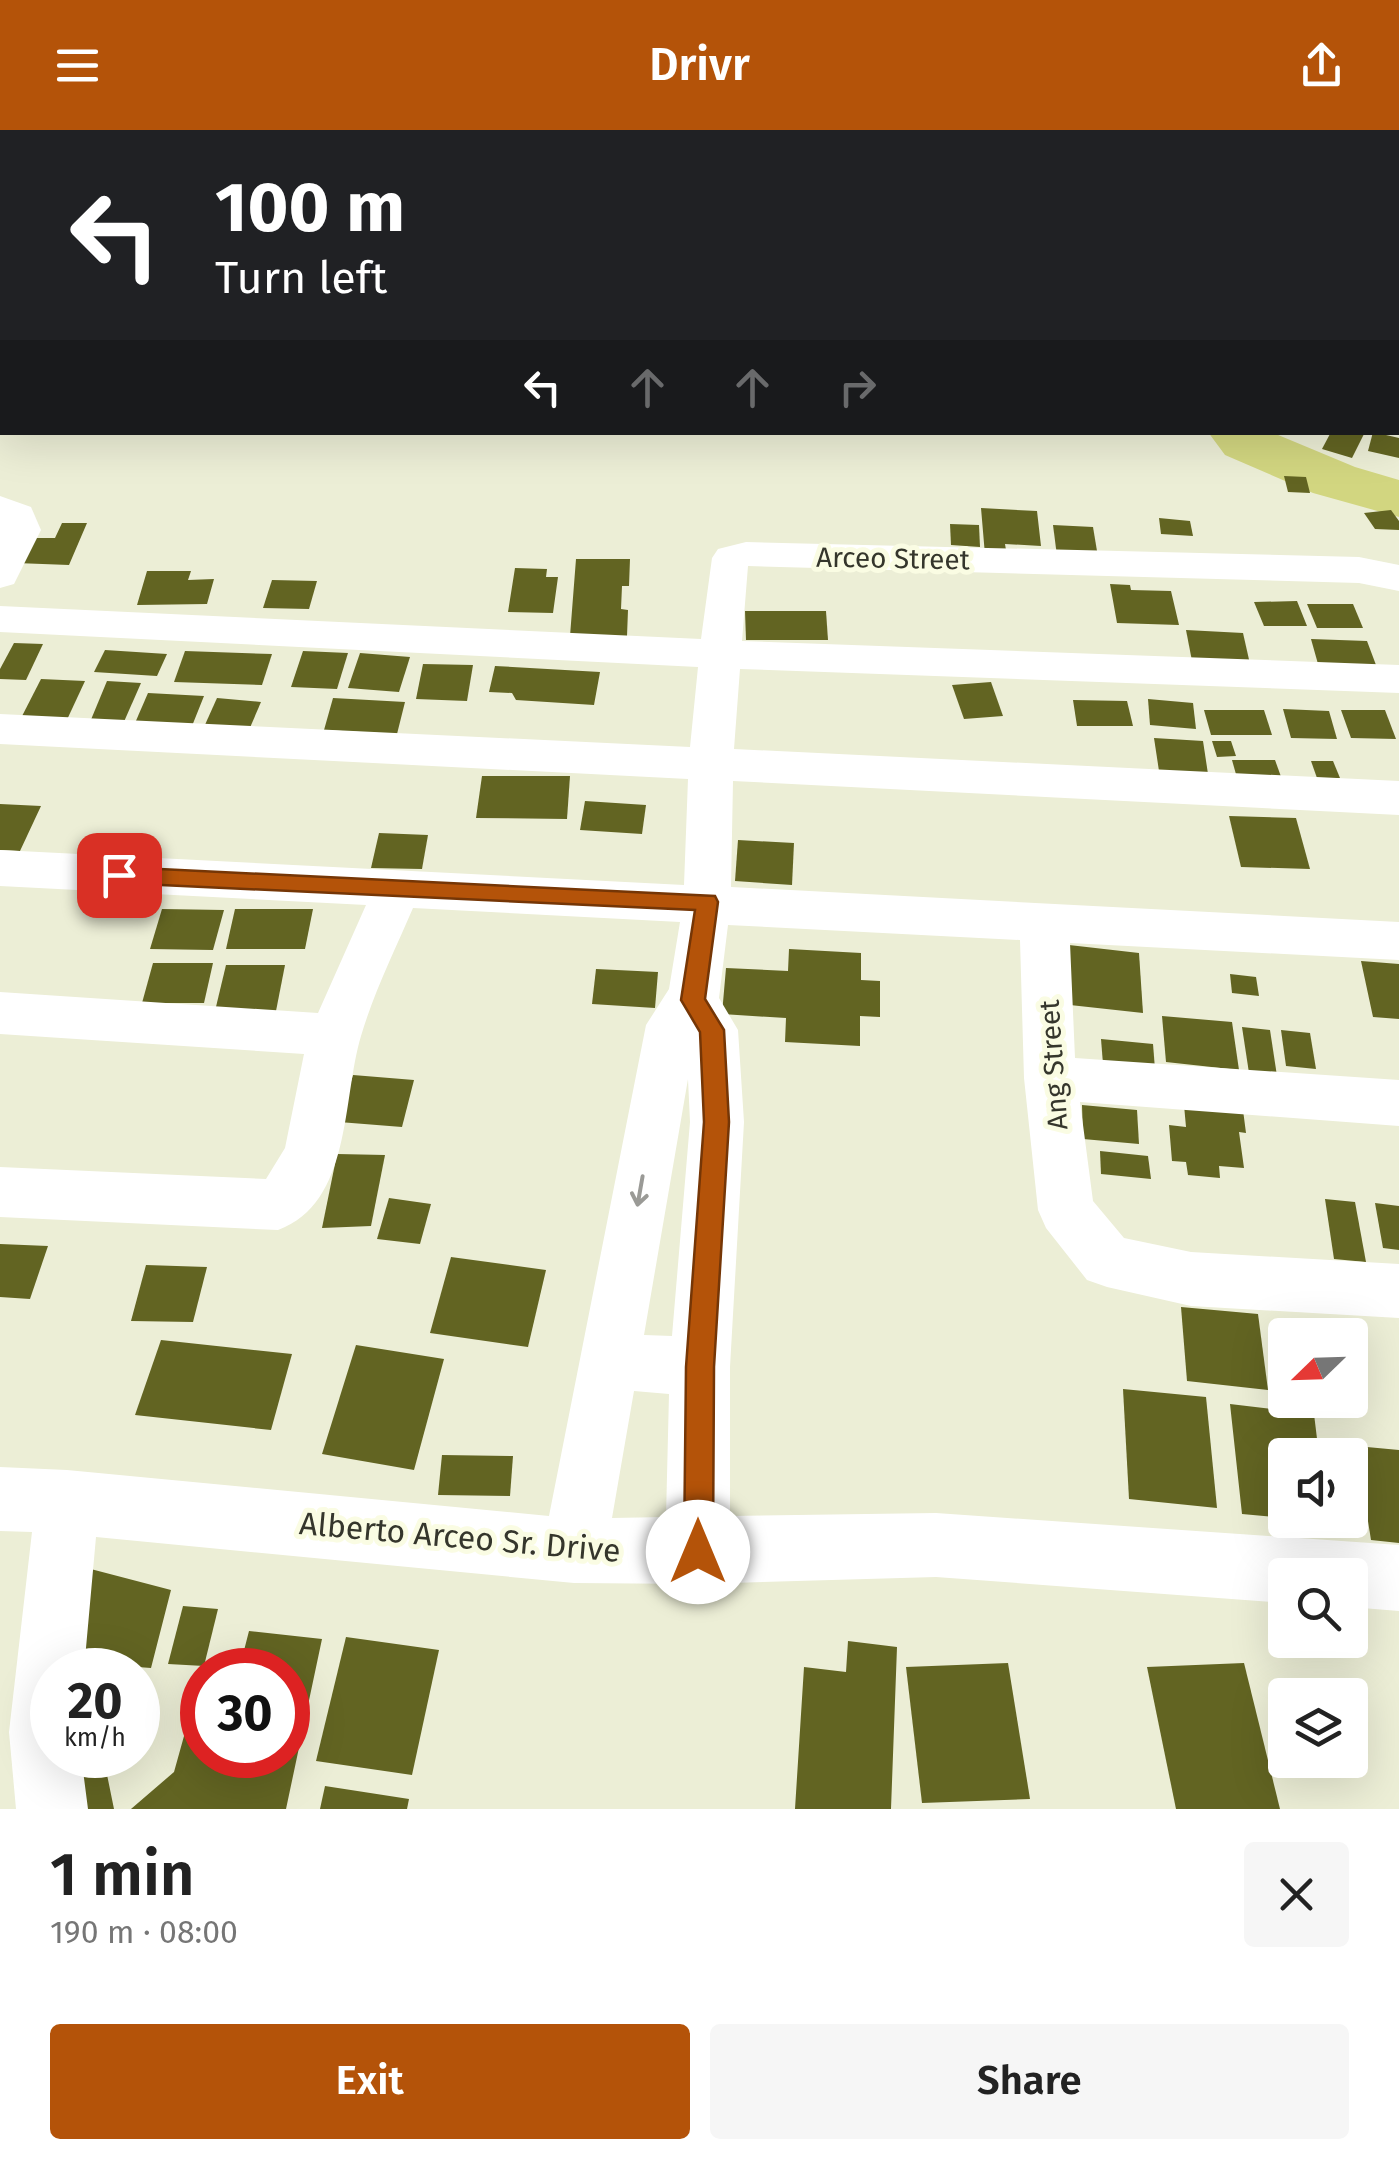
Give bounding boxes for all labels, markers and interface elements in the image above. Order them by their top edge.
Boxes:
icon: menu [50,38,105,93]
text: Drivr [649,38,750,92]
icon: share [1294,38,1349,93]
text: 100 m [215,166,405,250]
icon: left [50,170,180,300]
text: Turn left [215,251,387,305]
icon: left [515,360,570,415]
icon: ahead [620,360,675,415]
icon: ahead [725,360,780,415]
icon: right [830,360,885,415]
street label: Arceo Street [816,541,971,576]
pin [77,833,162,918]
icon: arrive [92,848,147,903]
street label: Ang Street [1032,998,1075,1131]
one-way arrow [630,1175,649,1207]
north arrow [1268,1318,1368,1418]
map controls [1268,1318,1368,1778]
button: sound [1268,1438,1368,1538]
position arrow [646,1500,750,1604]
street label: Alberto Arceo Sr. Drive [298,1504,622,1570]
button: search [1268,1558,1368,1658]
speed limit sign: 30 [180,1648,310,1778]
text: 20 [67,1671,123,1731]
button: layers [1268,1678,1368,1778]
text: km/h [64,1723,126,1753]
text: 1 min [50,1839,195,1911]
button: close [1244,1842,1349,1947]
text: 190 m · 08:00 [50,1913,238,1951]
button: Exit [50,2024,690,2139]
button: Share [710,2024,1349,2139]

